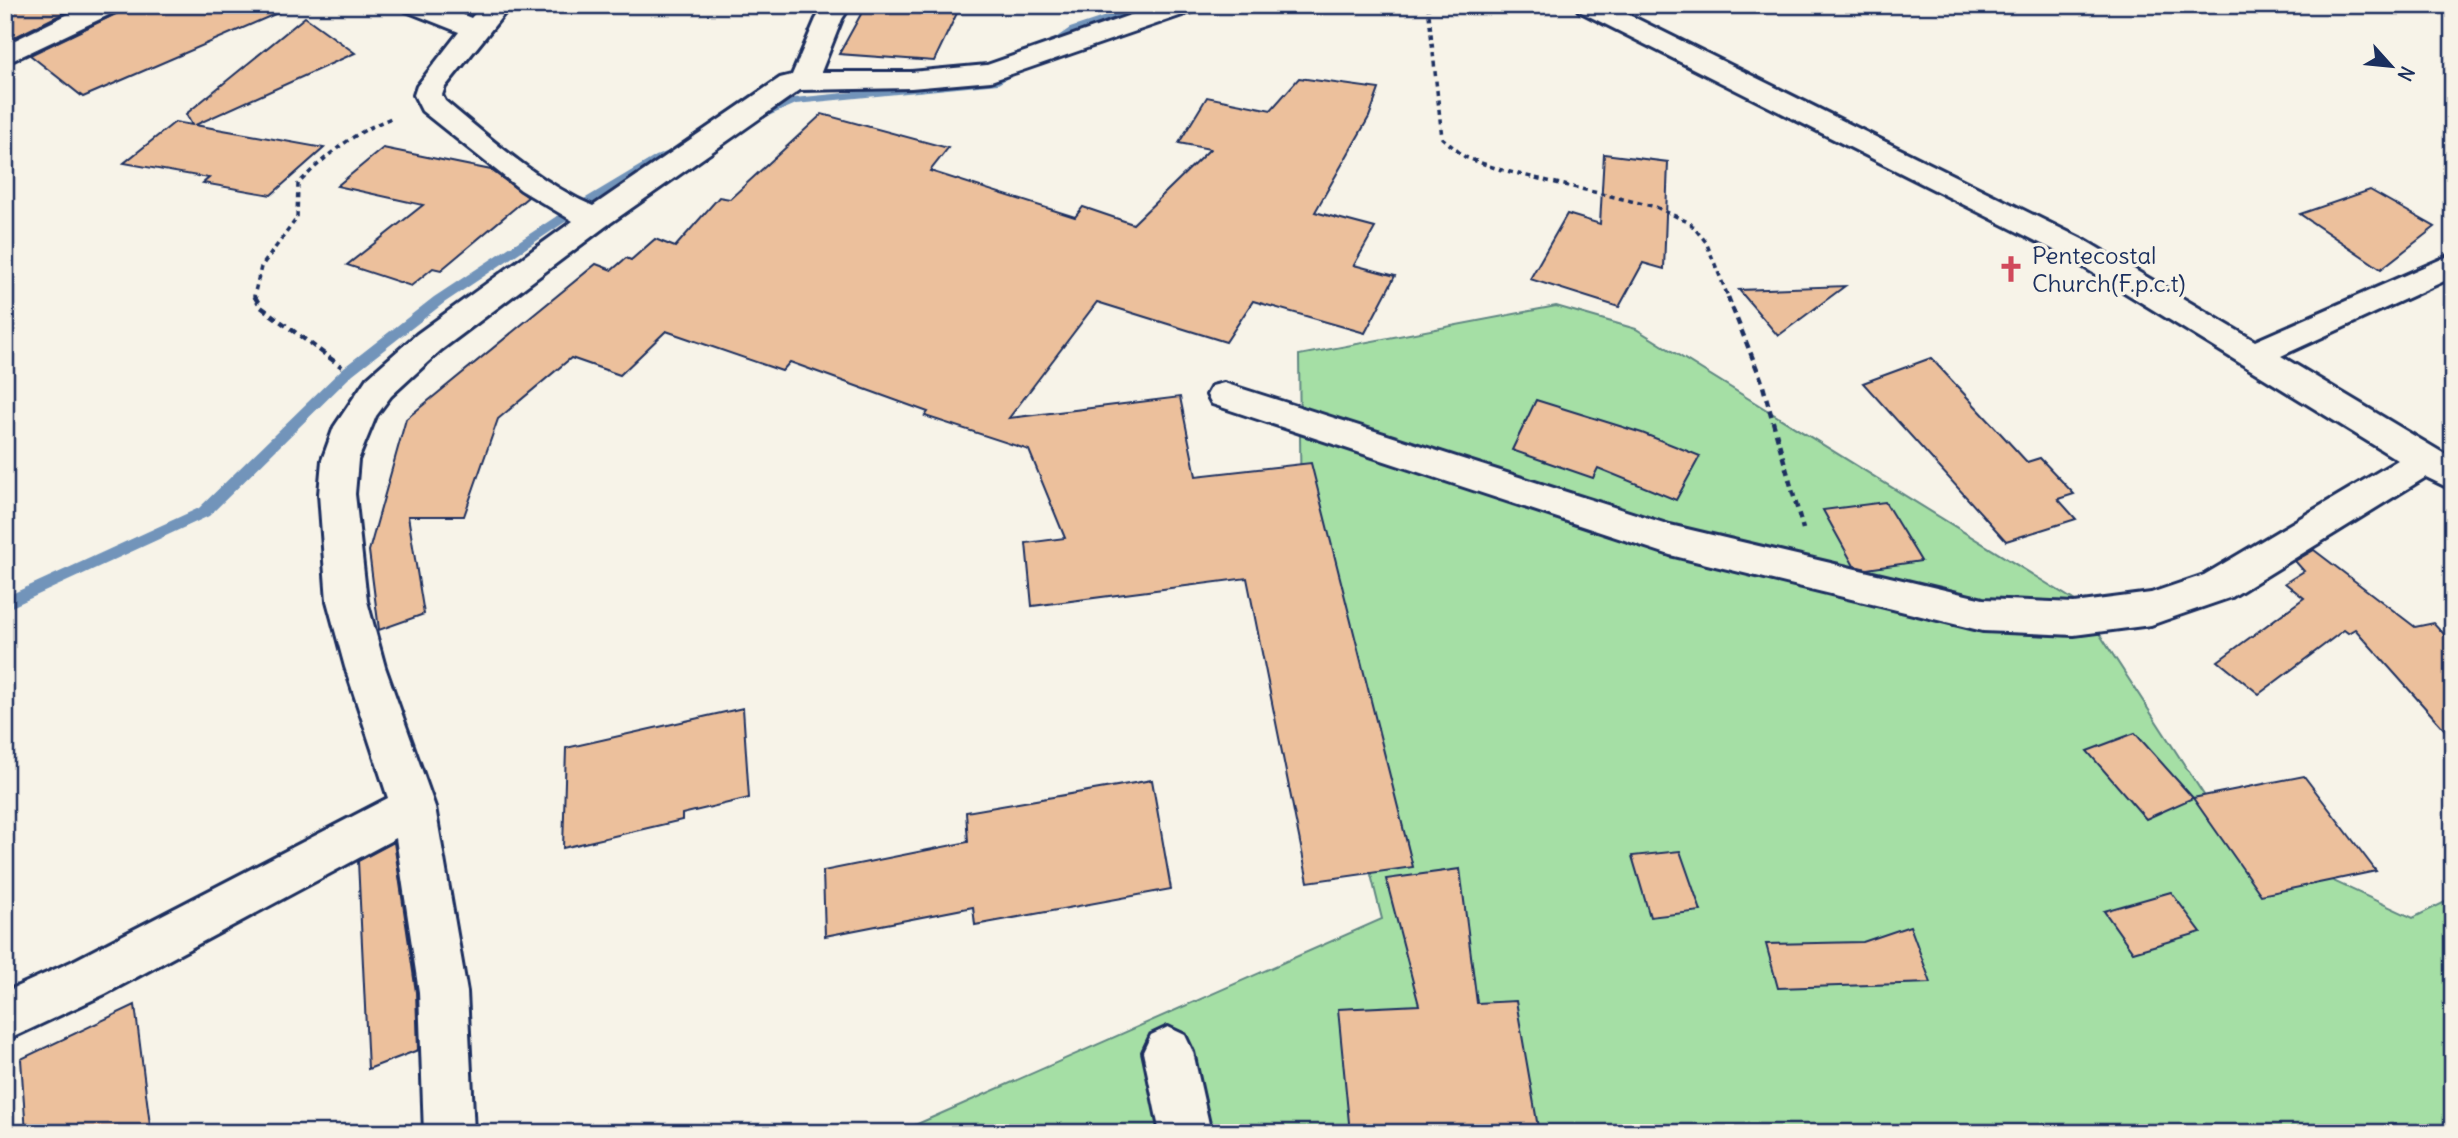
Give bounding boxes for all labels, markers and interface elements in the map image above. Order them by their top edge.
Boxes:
north arrow [2356,32,2426,102]
text: N [2392,62,2420,85]
place label: Pentecostal Church(F.p.c.t) [2032,240,2186,298]
church icon: Pentecostal Church(F.p.c.t) [1996,254,2026,284]

